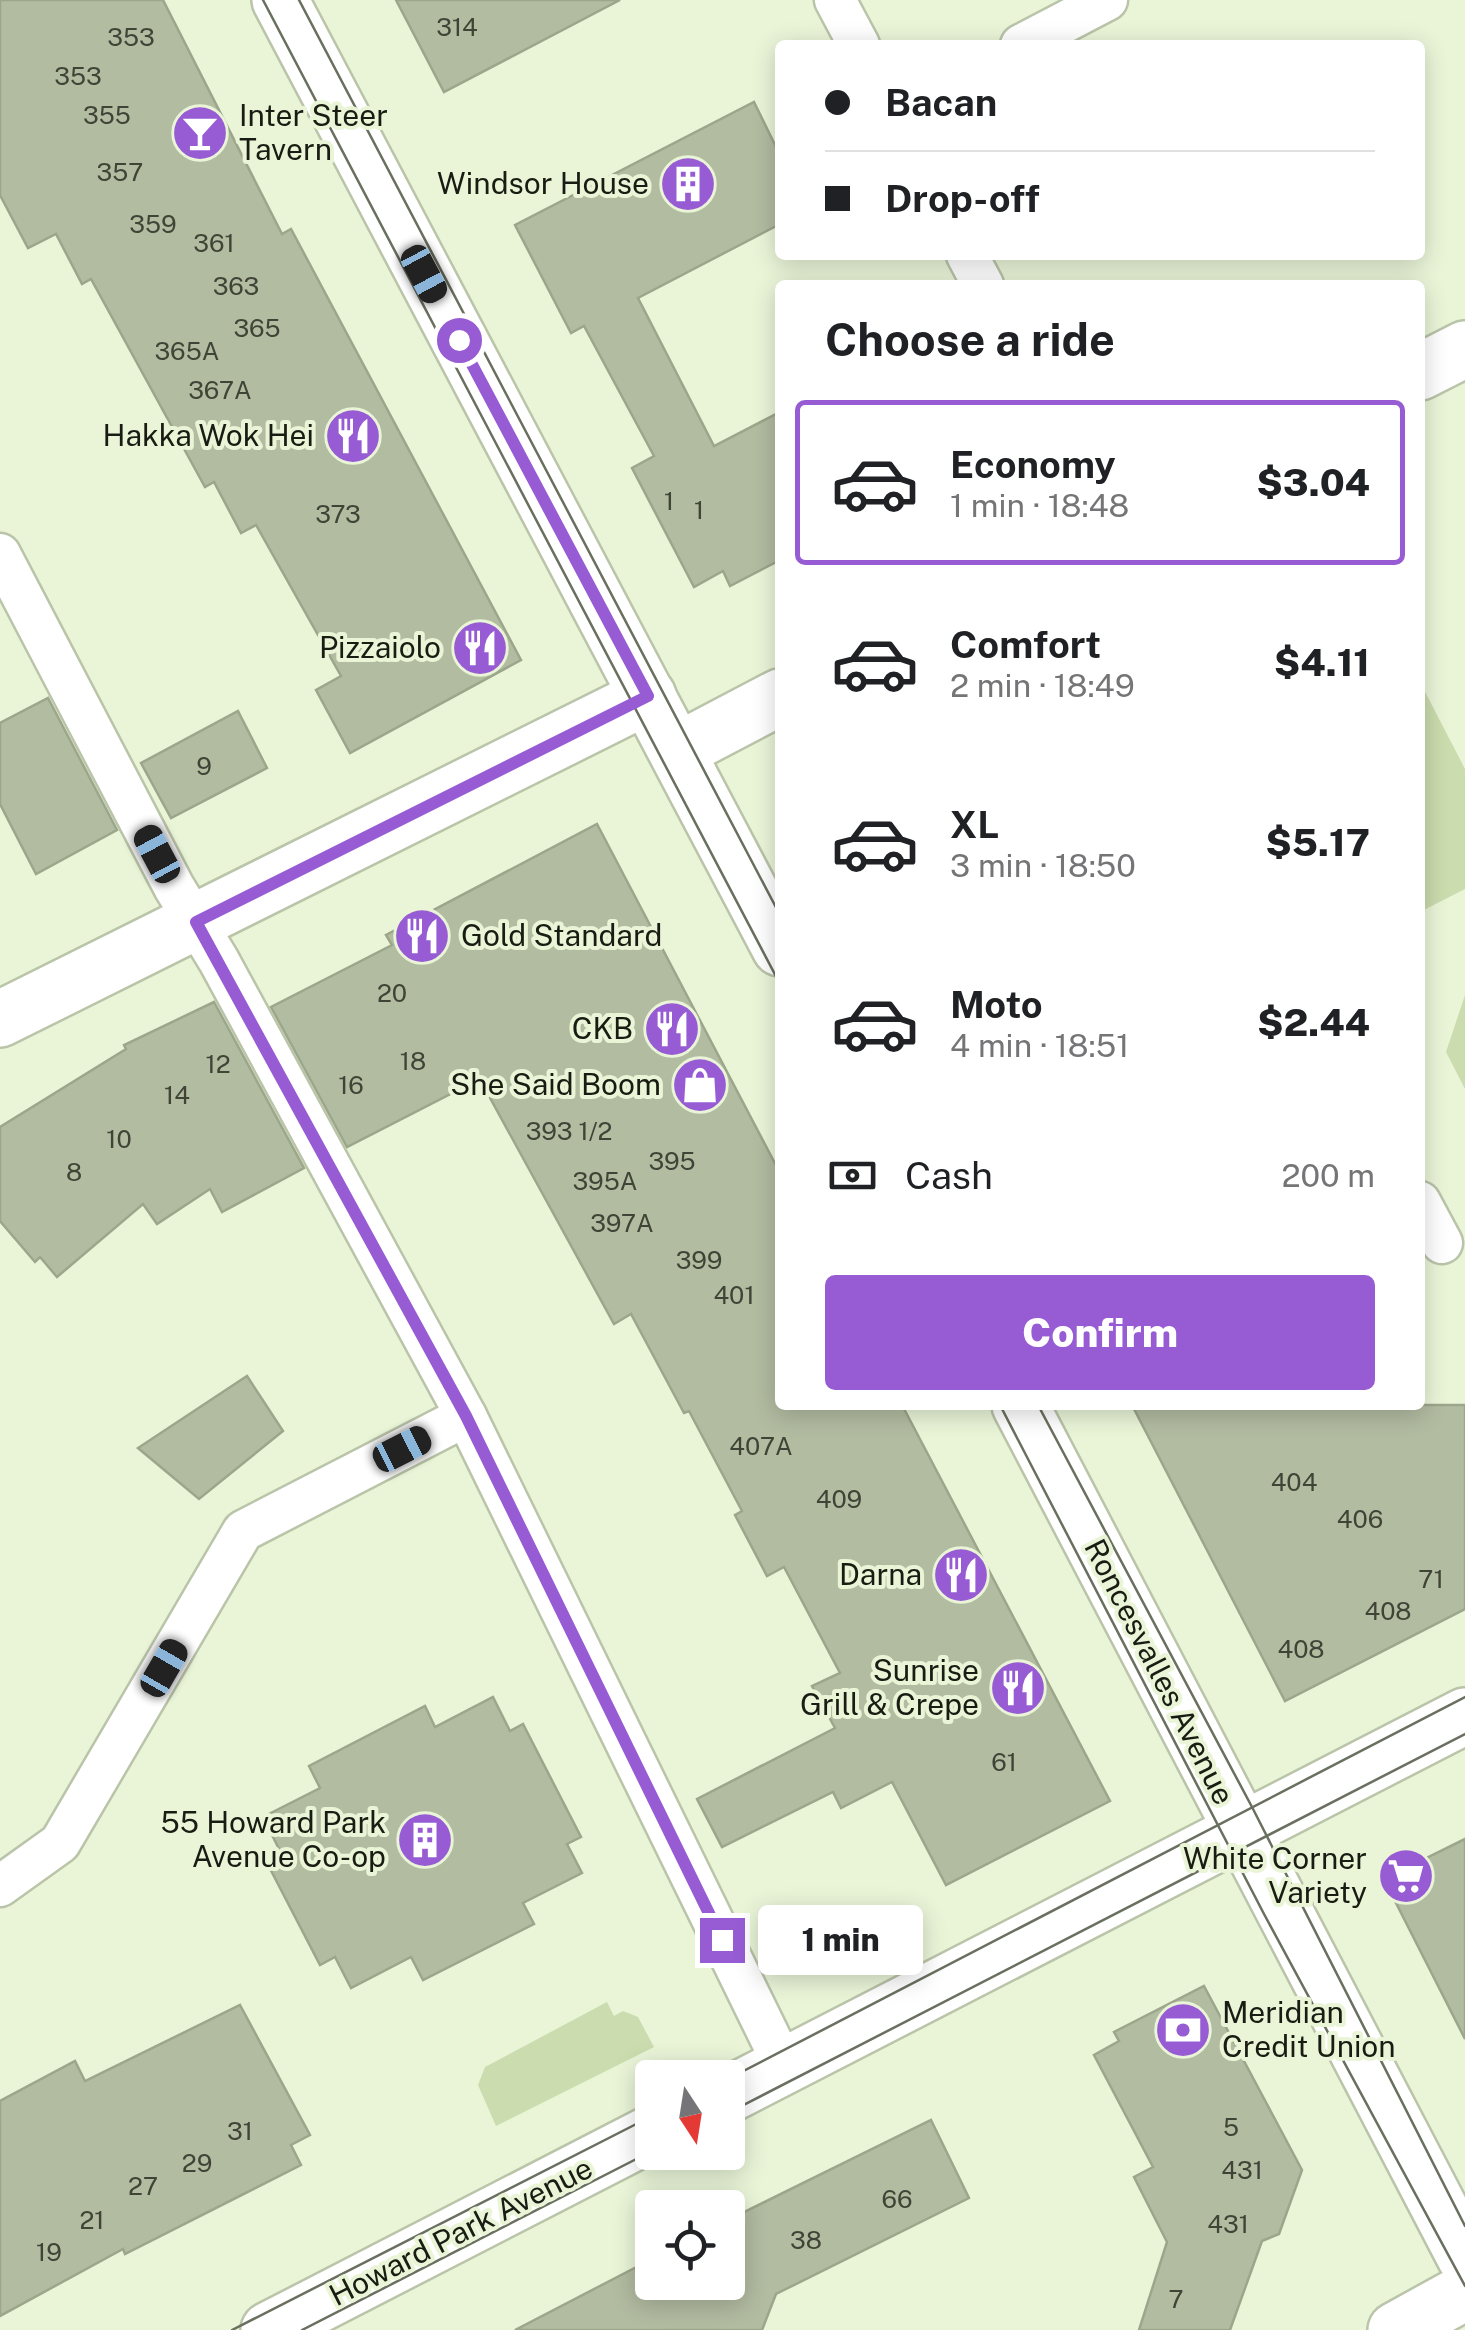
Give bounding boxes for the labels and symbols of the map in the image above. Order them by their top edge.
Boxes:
house number: 314 [436,12,478,42]
house number: 353 [107,22,155,52]
house number: 353 [54,61,102,91]
place label: Inter Steer Tavern [239,97,388,167]
house number: 355 [83,100,131,130]
bar icon: Inter Steer Tavern [170,103,230,163]
building icon: Windsor House [658,154,718,214]
house number: 357 [97,157,143,187]
place label: Windsor House [437,165,649,201]
house number: 359 [129,209,177,239]
house number: 361 [193,228,235,258]
car [397,240,451,308]
house number: 363 [213,271,259,301]
house number: 365 [233,313,281,343]
route start [437,318,482,363]
house number: 365A [155,336,219,366]
house number: 367A [188,375,252,405]
restaurant icon: Hakka Wok Hei [323,406,383,466]
place label: Hakka Wok Hei [103,417,314,453]
house number: 1 [664,486,674,516]
house number: 1 [694,495,704,525]
house number: 373 [315,499,361,529]
restaurant icon: Pizzaiolo [450,618,510,678]
place label: Pizzaiolo [319,629,441,665]
house number: 9 [196,751,212,781]
car [130,820,184,888]
restaurant icon: Gold Standard [392,906,452,966]
place label: Gold Standard [461,917,662,953]
house number: 20 [377,978,407,1008]
restaurant icon: CKB [642,999,702,1059]
place label: CKB [572,1010,633,1046]
house number: 18 [400,1046,426,1076]
house number: 12 [205,1049,231,1079]
shop icon: She Said Boom [670,1055,730,1115]
place label: She Said Boom [450,1066,661,1102]
house number: 16 [338,1070,364,1100]
house number: 14 [164,1080,190,1110]
house number: 393 1/2 [526,1116,612,1146]
house number: 10 [106,1124,132,1154]
house number: 395 [648,1146,696,1176]
house number: 8 [66,1157,82,1187]
house number: 395A [573,1166,637,1196]
house number: 397A [590,1208,654,1238]
house number: 399 [676,1245,722,1275]
house number: 401 [713,1280,755,1310]
car [368,1422,436,1476]
house number: 407A [729,1431,793,1461]
house number: 404 [1271,1467,1317,1497]
house number: 409 [816,1484,862,1514]
house number: 406 [1337,1504,1383,1534]
street label: Roncesvalles Avenue [1077,1533,1242,1810]
restaurant icon: Darna [931,1545,991,1605]
place label: Darna [839,1556,922,1592]
house number: 71 [1418,1564,1444,1594]
house number: 408 [1364,1596,1412,1626]
house number: 408 [1277,1634,1325,1664]
car [136,1635,192,1701]
place label: Sunrise Grill & Crepe [800,1652,979,1722]
restaurant icon: Sunrise Grill & Crepe [988,1658,1048,1718]
house number: 61 [991,1747,1017,1777]
place label: 55 Howard Park Avenue Co-op [160,1804,386,1874]
building icon: 55 Howard Park Avenue Co-op [395,1810,455,1870]
place label: White Corner Variety [1183,1840,1367,1910]
supermarket icon: White Corner Variety [1376,1846,1436,1906]
callout: 1 min [757,1905,922,1975]
route end [700,1918,745,1963]
place label: Meridian Credit Union [1222,1994,1396,2064]
bank icon: Meridian Credit Union [1153,2000,1213,2060]
north arrow [635,2060,745,2170]
house number: 5 [1223,2112,1239,2142]
house number: 31 [227,2116,253,2146]
house number: 29 [182,2148,212,2178]
street label: Howard Park Avenue [323,2149,598,2313]
house number: 431 [1221,2155,1263,2185]
house number: 27 [128,2171,158,2201]
house number: 66 [882,2184,912,2214]
house number: 21 [79,2205,105,2235]
house number: 431 [1207,2209,1249,2239]
house number: 38 [790,2225,822,2255]
house number: 19 [36,2237,62,2267]
house number: 7 [1168,2284,1184,2314]

